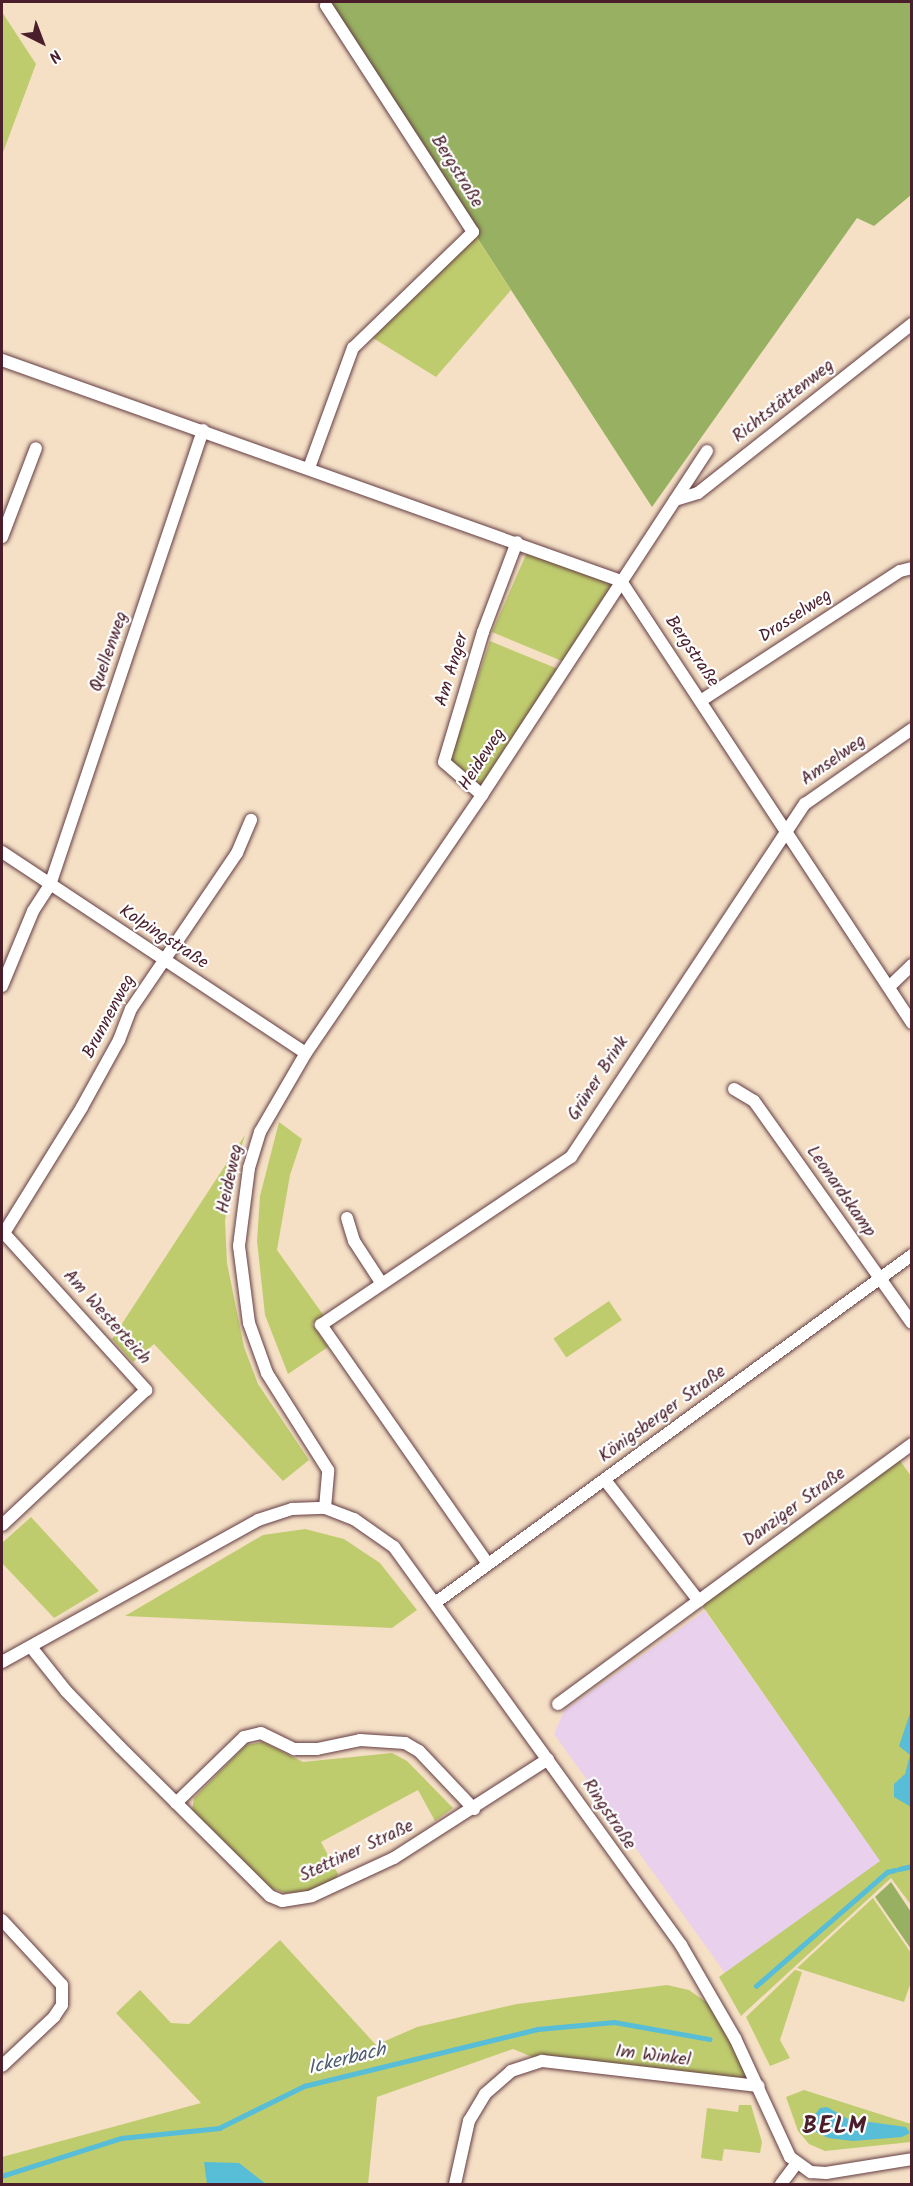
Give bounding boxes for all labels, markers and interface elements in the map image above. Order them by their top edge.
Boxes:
north arrow [12,12,72,72]
text: N [42,43,67,68]
street label: Bergstraße [425,132,487,212]
street label: Richtstättenweg [729,356,839,448]
street label: Drosselweg [756,586,836,648]
street label: Quellenweg [86,609,134,695]
street label: Bergstraße [659,612,723,692]
street label: Am Anger [432,631,474,709]
street label: Heideweg [455,725,511,795]
street label: Amselweg [797,731,871,791]
street label: Kolpingstraße [114,901,212,975]
street label: Brunnenweg [79,971,141,1063]
street label: Grüner Brink [564,1033,634,1125]
street label: Heideweg [213,1142,249,1216]
street label: Leonardskamp [801,1142,879,1242]
street label: Am Westerteich [58,1266,154,1370]
street label: Königsberger Straße [595,1362,731,1468]
street label: Danziger Straße [740,1464,850,1552]
street label: Ringstraße [577,1776,639,1854]
street label: Stettiner Straße [297,1816,417,1888]
water label: Ickerbach [305,2039,389,2081]
street label: Im Winkel [614,2042,692,2072]
district label: BELM [802,2113,868,2141]

